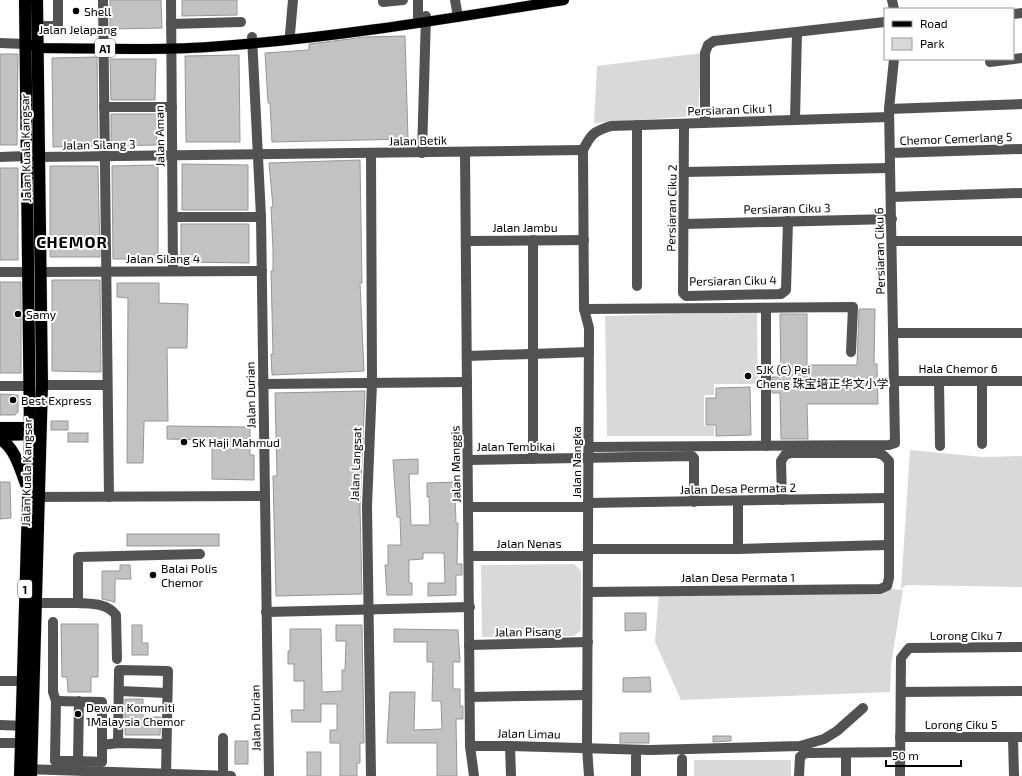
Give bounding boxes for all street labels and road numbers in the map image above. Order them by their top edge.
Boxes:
street label: Jalan Jelapang [39,22,117,36]
road number: A1 [95,39,115,57]
street label: Jalan Kuala Kangsar [17,93,33,202]
street label: Persiaran Ciku 1 [687,101,773,117]
street label: Jalan Aman [151,105,167,167]
street label: Chemor Cemerlang 5 [899,129,1013,147]
street label: Jalan Betik [389,132,447,148]
street label: Jalan Silang 3 [62,136,136,152]
street label: Persiaran Ciku 2 [663,164,679,252]
street label: Persiaran Ciku 3 [743,200,831,216]
street label: Persiaran Ciku 6 [871,207,887,295]
street label: Jalan Jambu [492,220,558,234]
street label: Jalan Silang 4 [126,251,200,265]
street label: Persiaran Ciku 4 [689,272,777,288]
street label: Hala Chemor 6 [918,361,998,375]
street label: Jalan Durian [242,362,258,428]
street label: Jalan Kuala Kangsar [18,417,34,526]
street label: Jalan Manggis [447,425,463,503]
street label: Jalan Langsat [347,426,363,501]
street label: Jalan Nangka [569,426,583,498]
street label: Jalan Tembikai [477,439,555,453]
street label: Jalan Desa Permata 2 [680,480,796,496]
street label: Jalan Nenas [496,536,562,550]
street label: Jalan Desa Permata 1 [681,570,795,584]
road number: 1 [18,580,32,598]
street label: Jalan Pisang [494,623,562,639]
street label: Lorong Ciku 7 [930,628,1002,642]
street label: Jalan Durian [247,685,263,751]
street label: Lorong Ciku 5 [925,717,997,731]
street label: Jalan Limau [497,725,561,741]

